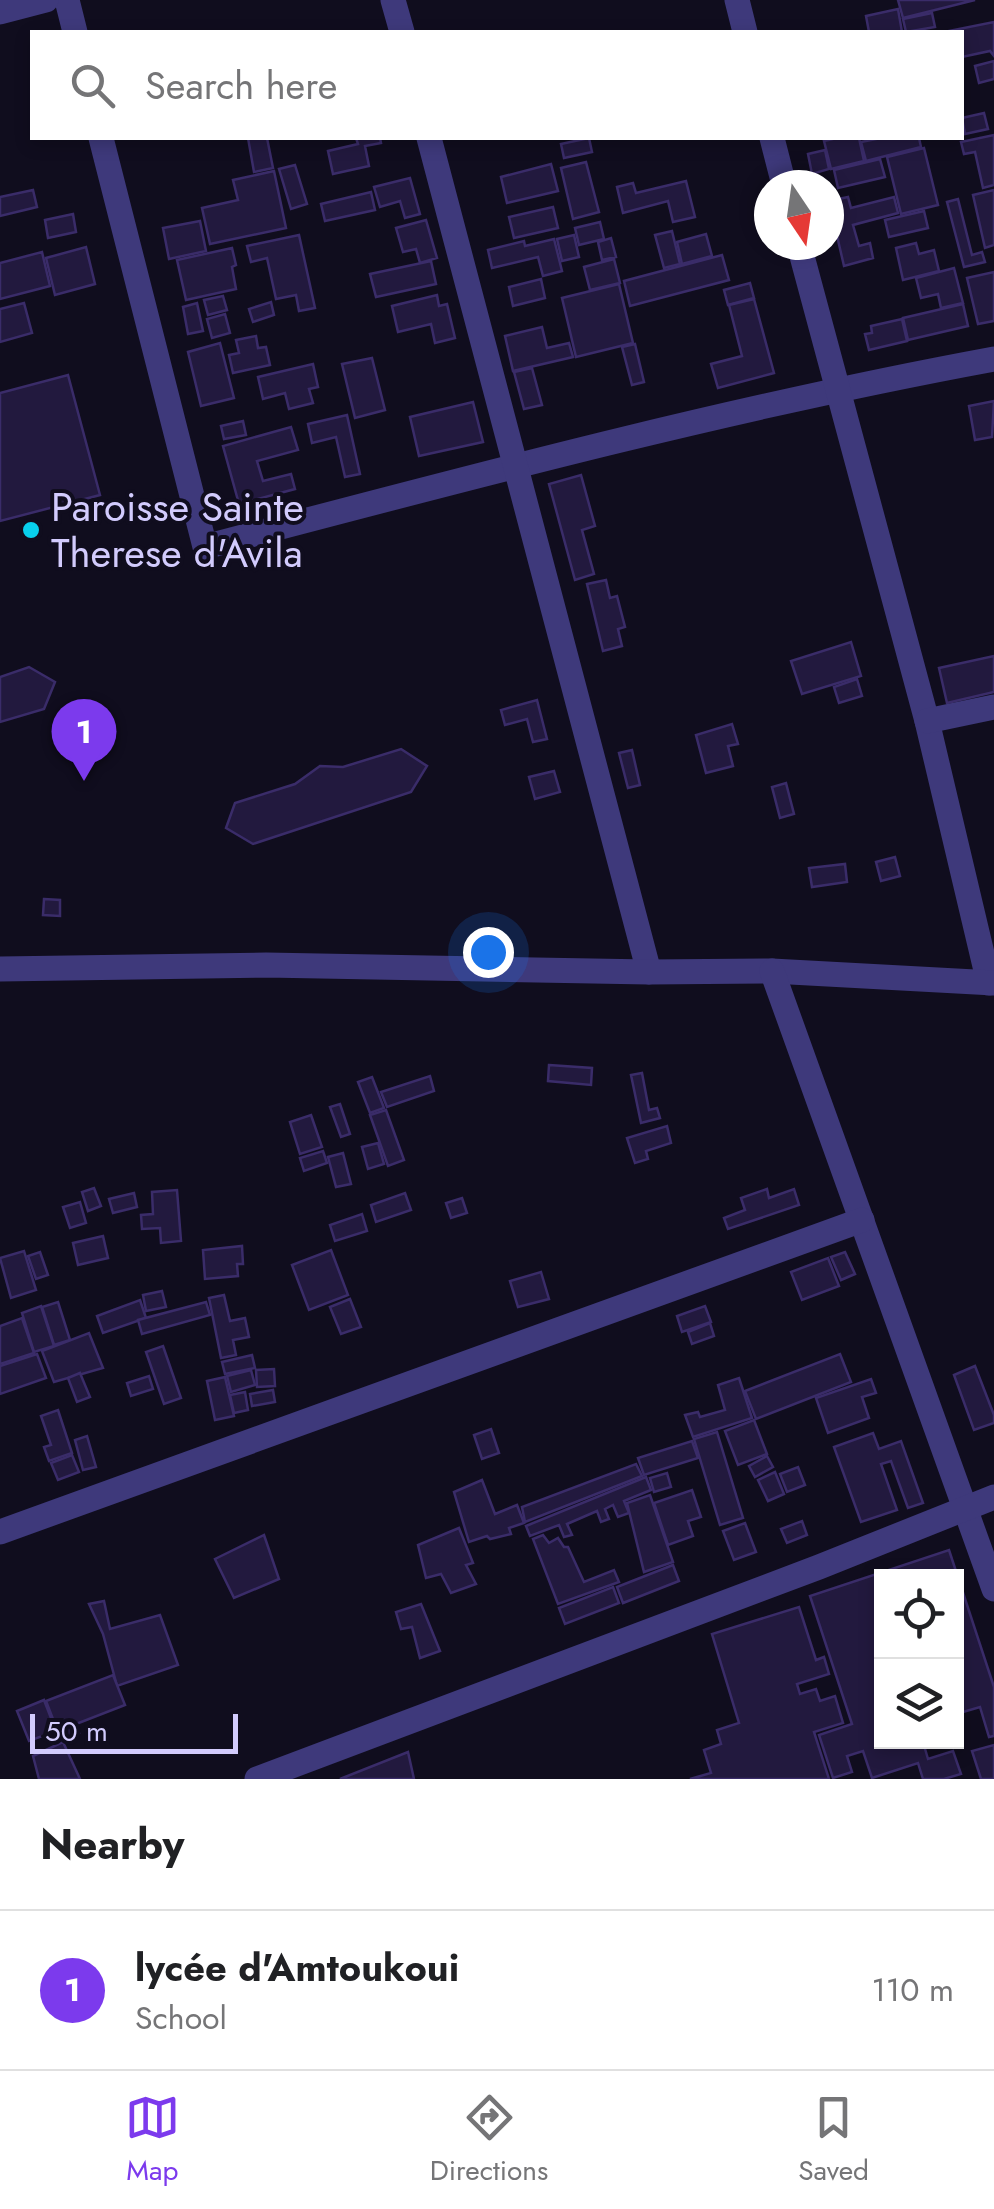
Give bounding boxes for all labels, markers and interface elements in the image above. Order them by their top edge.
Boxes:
search box [30,30,964,140]
icon: search [65,58,120,113]
text: Search here [145,58,337,113]
north arrow [754,170,844,260]
place label: Paroisse Sainte Therese d'Avila [51,478,304,582]
marker: Paroisse Sainte Therese d'Avila [20,519,42,541]
pin: 1 [52,698,116,781]
your location [463,927,514,978]
map controls [874,1569,964,1749]
button: locate [874,1569,964,1659]
button: layers [874,1659,964,1749]
scale bar [30,1709,238,1754]
text: 50 m [45,1711,108,1752]
text: Nearby [40,1814,184,1875]
text: lycée d'Amtoukoui [135,1940,459,1995]
text: 1 [64,1967,81,2013]
text: 110 m [871,1967,954,2013]
text: School [135,1995,227,2041]
tab: Map [125,2090,180,2191]
tab: Directions [430,2090,548,2191]
tab: Saved [798,2090,869,2191]

